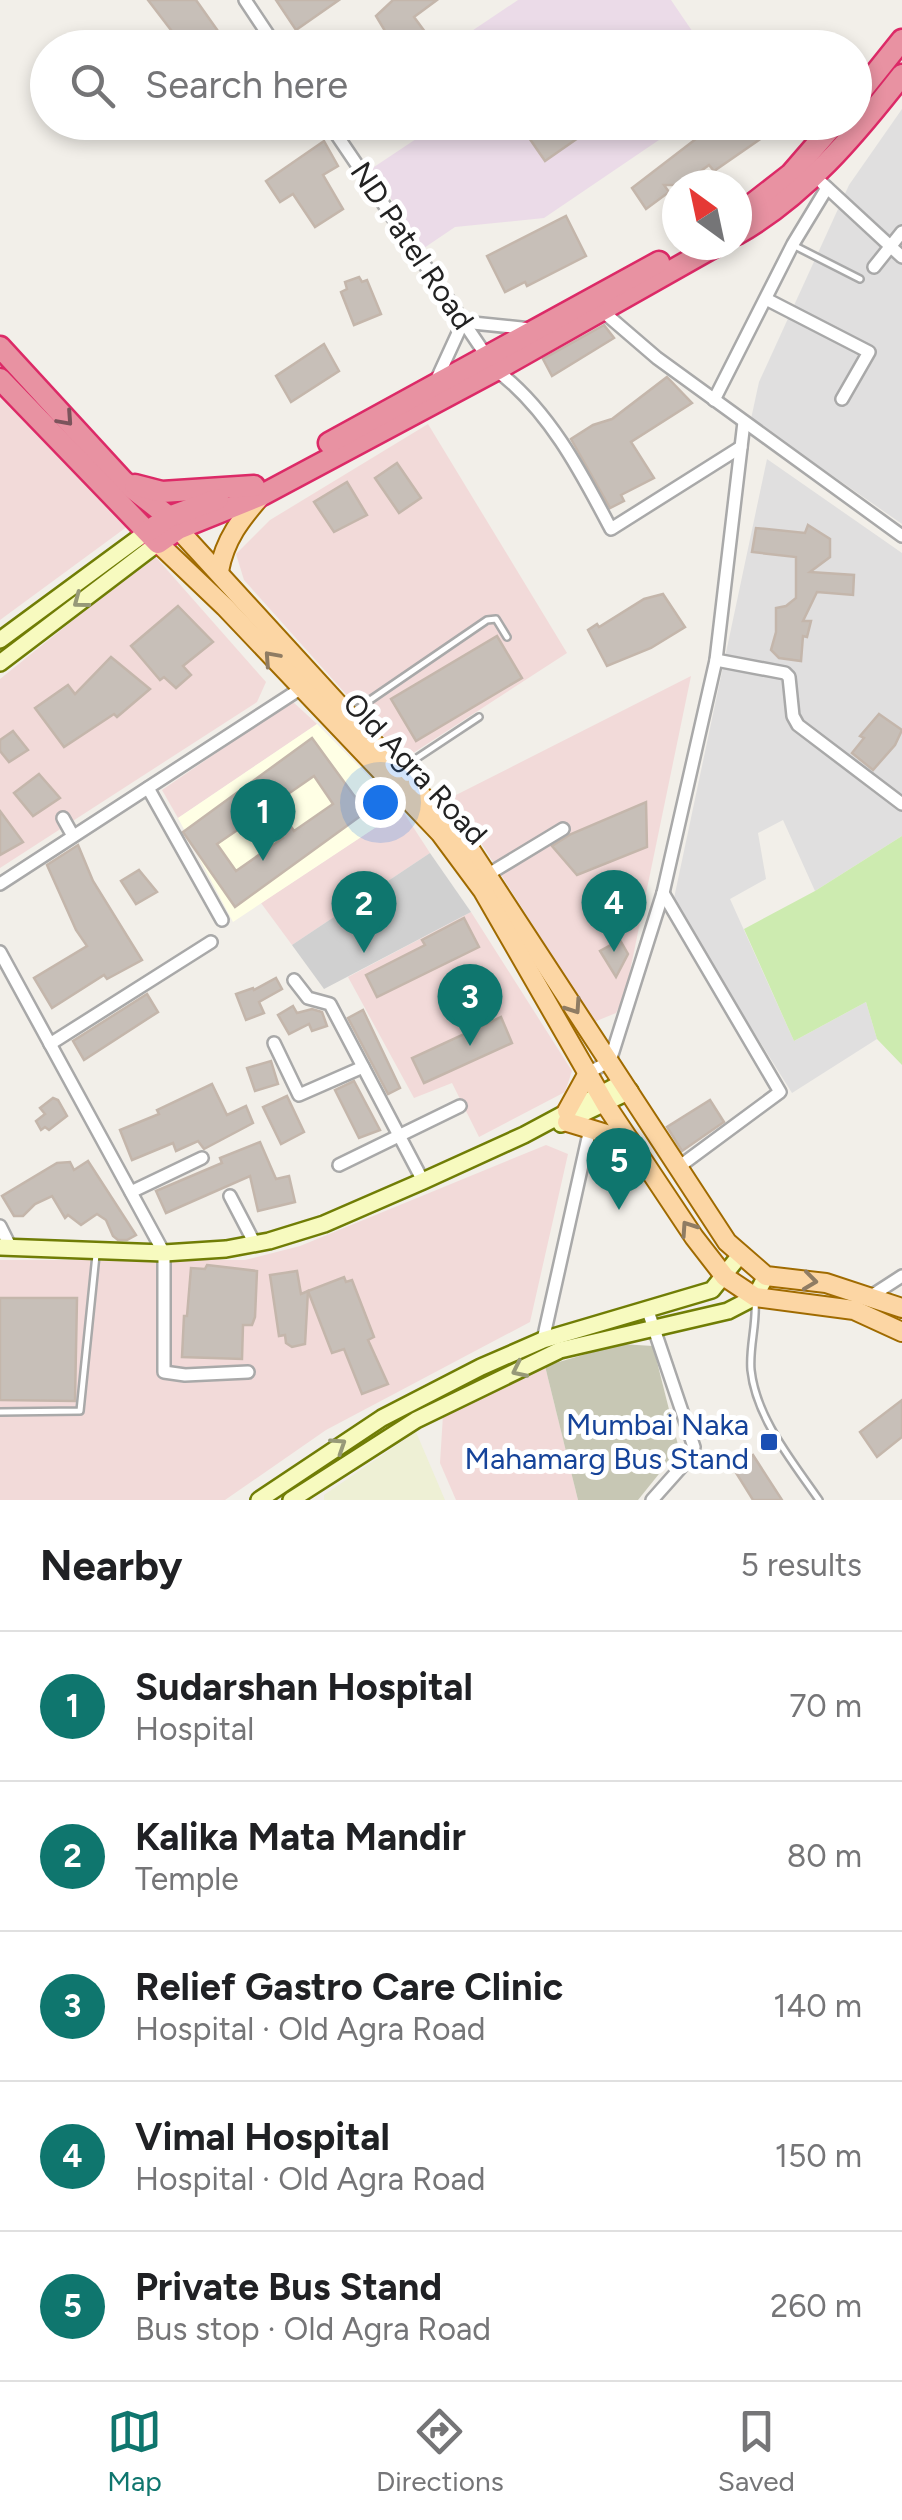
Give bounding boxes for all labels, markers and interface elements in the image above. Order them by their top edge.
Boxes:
search box [30,30,872,140]
icon: search [65,58,120,113]
text: Search here [145,62,348,108]
street label: ND Patel Road [343,155,482,337]
north arrow [662,170,752,260]
one-way arrow [54,407,72,425]
one-way arrow [73,590,91,607]
one-way arrow [265,651,283,670]
street label: Old Agra Road [336,685,495,852]
your location [355,777,406,828]
pin: 1 [230,778,296,861]
pin: 2 [332,870,396,953]
pin: 4 [582,870,646,952]
pin: 3 [438,964,502,1046]
one-way arrow [561,997,580,1015]
pin: 5 [586,1128,652,1210]
one-way arrow [682,1220,700,1239]
one-way arrow [802,1270,818,1291]
one-way arrow [511,1358,529,1377]
place label: Mumbai Naka Mahamarg Bus Stand [465,1406,749,1477]
marker: Mumbai Naka Mahamarg Bus Stand [758,1431,780,1453]
one-way arrow [329,1439,347,1458]
text: Nearby [40,1540,182,1591]
text: 5 results [741,1546,862,1584]
text: Sudarshan Hospital [135,1664,473,1710]
text: 1 [66,1687,79,1725]
text: 70 m [789,1687,862,1725]
text: Hospital [135,1710,254,1748]
text: Kalika Mata Mandir [135,1814,466,1860]
text: 2 [63,1837,82,1875]
text: 80 m [787,1837,862,1875]
text: Temple [135,1860,239,1898]
text: Relief Gastro Care Clinic [135,1964,563,2010]
text: 3 [64,1987,81,2025]
text: 140 m [773,1987,862,2025]
text: Hospital · Old Agra Road [135,2010,486,2048]
text: Vimal Hospital [135,2114,390,2160]
text: 4 [62,2137,83,2175]
text: 150 m [775,2137,862,2175]
text: Hospital · Old Agra Road [135,2160,486,2198]
text: Private Bus Stand [135,2264,442,2310]
text: 5 [63,2287,82,2325]
text: 260 m [770,2287,862,2325]
text: Bus stop · Old Agra Road [135,2310,491,2348]
tab: Map [107,2404,162,2498]
tab: Directions [376,2404,504,2498]
tab: Saved [718,2404,795,2498]

